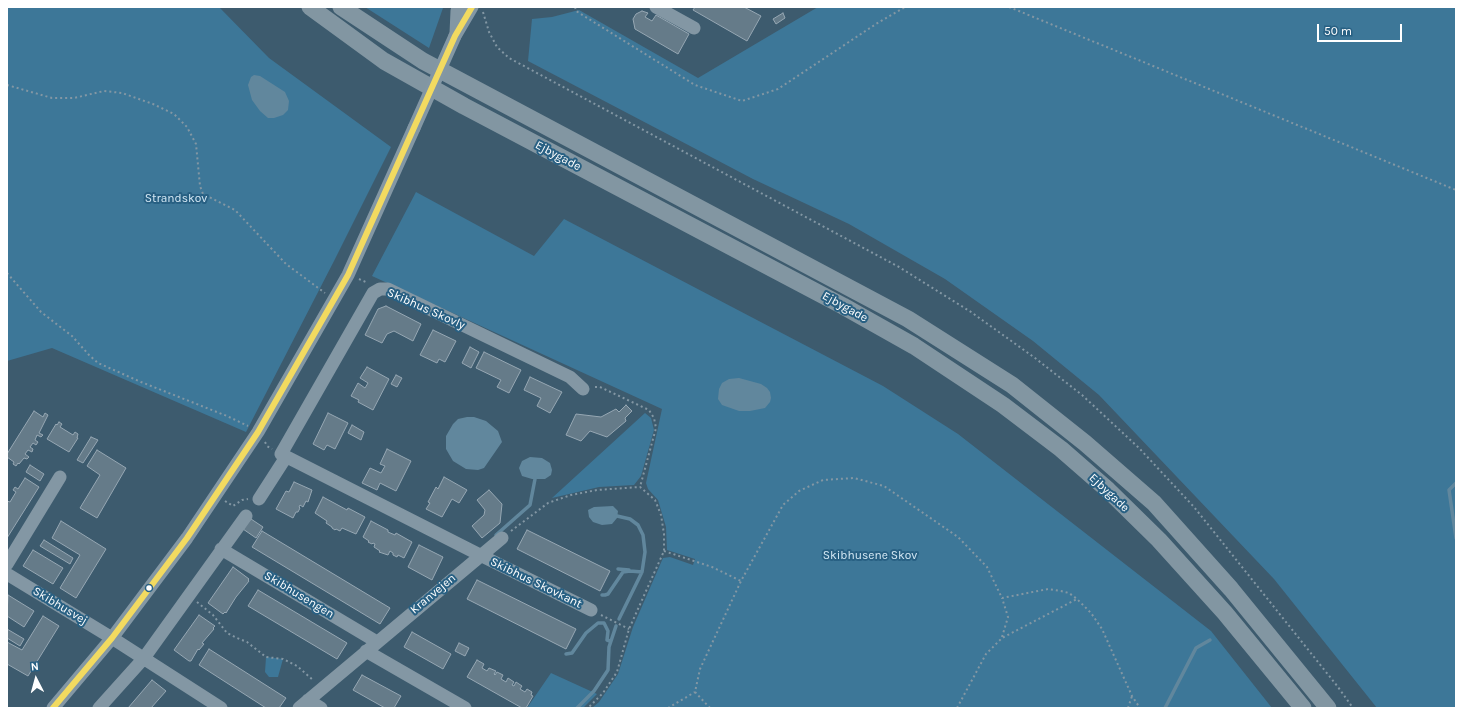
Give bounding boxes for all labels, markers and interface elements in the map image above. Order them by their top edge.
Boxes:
scale bar [1319,16,1404,42]
text: 50 m [1324,24,1352,38]
street label: Ejbygade [533,138,583,174]
park label: Strandskov [145,192,207,206]
street label: Skibhus Skovly [385,285,467,333]
street label: Ejbygade [820,289,870,325]
street label: Ejbygade [1086,471,1132,515]
park label: Skibhusene Skov [823,549,917,563]
street label: Skibhus Skovkant [488,555,584,611]
street label: Skibhusengen [261,568,337,622]
street label: Kranvejen [407,571,459,617]
unlabelled marker [144,583,154,593]
street label: Skibhusvej [30,584,90,628]
north arrow [16,659,56,699]
text: N [30,660,39,673]

